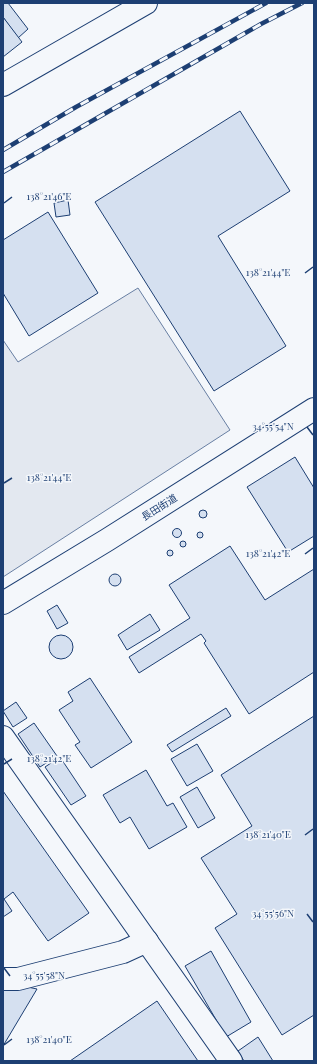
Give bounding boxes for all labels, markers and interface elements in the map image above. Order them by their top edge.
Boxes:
text: 138°21'46"E [27,189,71,203]
text: 138°21'44"E [246,265,290,279]
text: 34°55'54"N [252,419,294,433]
text: 138°21'44"E [27,470,71,484]
street label: 長田街道 [138,490,180,524]
text: 138°21'42"E [246,546,290,560]
text: 138°21'42"E [27,751,71,765]
text: 138°21'40"E [245,827,291,841]
text: 34°55'56"N [252,906,294,920]
text: 34°55'58"N [23,968,65,982]
text: 138°21'40"E [26,1032,72,1046]

